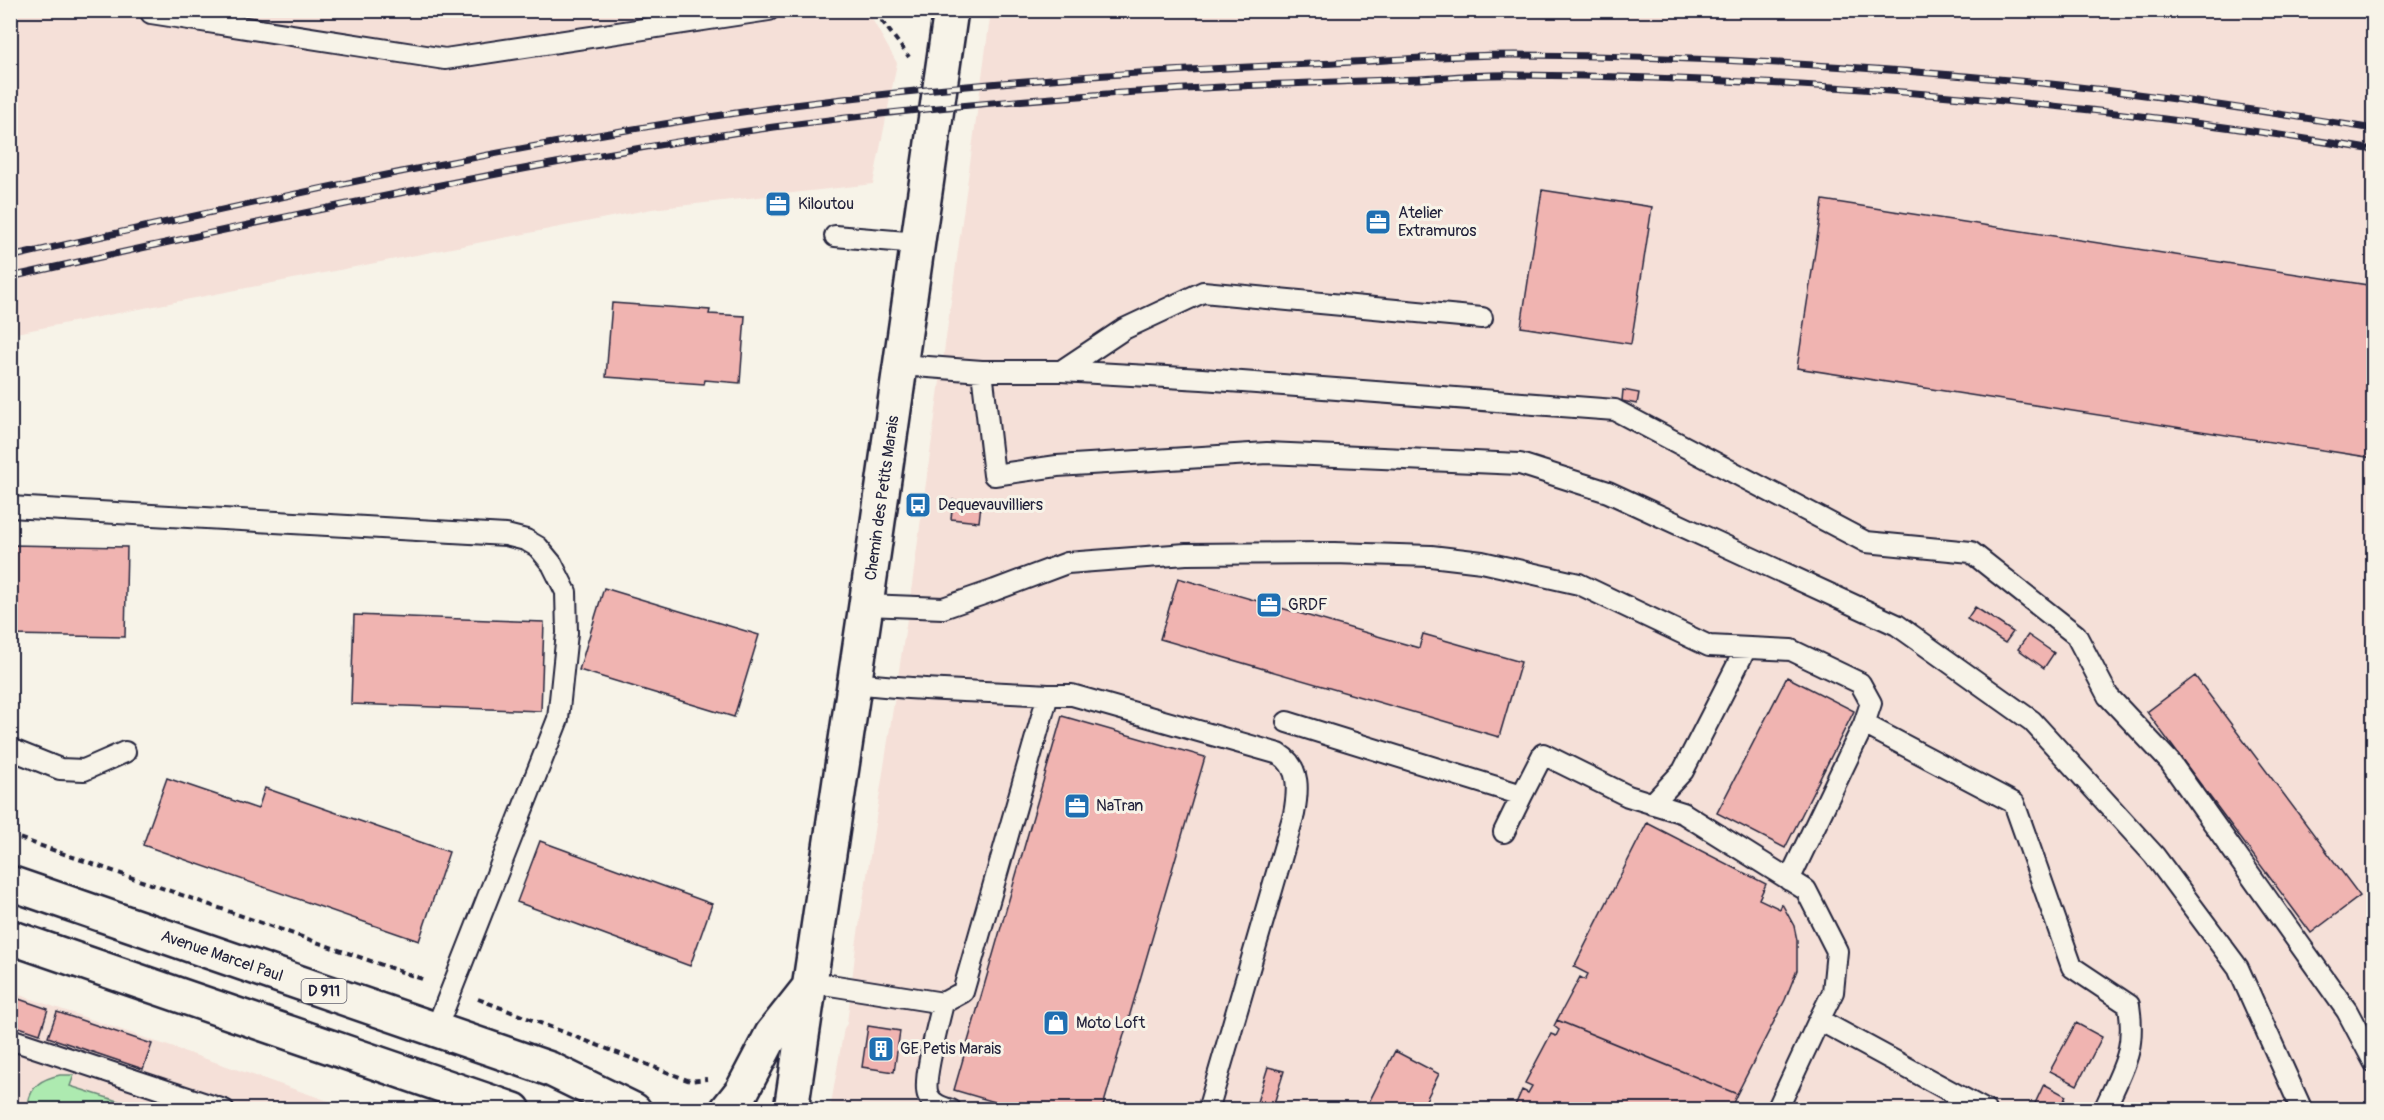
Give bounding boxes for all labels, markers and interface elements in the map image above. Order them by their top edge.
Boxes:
office icon: Kiloutou [763,189,793,219]
place label: Kiloutou [798,194,854,214]
place label: Atelier Extramuros [1398,203,1477,241]
office icon: Atelier Extramuros [1363,207,1393,237]
street label: Chemin des Petits Marais [861,414,903,582]
bus stop icon: Dequevauvilliers [903,490,933,520]
place label: Dequevauvilliers [938,495,1043,515]
office icon: GRDF [1254,590,1284,620]
place label: GRDF [1288,595,1328,615]
office icon: NaTran [1062,791,1092,821]
place label: NaTran [1096,796,1143,816]
street label: Avenue Marcel Paul [158,926,286,986]
road number: D 911 [302,979,346,1003]
shop icon: Moto Loft [1041,1008,1071,1038]
place label: Moto Loft [1076,1013,1146,1033]
building icon: GE Petis Marais [866,1034,896,1064]
place label: GE Petis Marais [900,1039,1001,1059]

